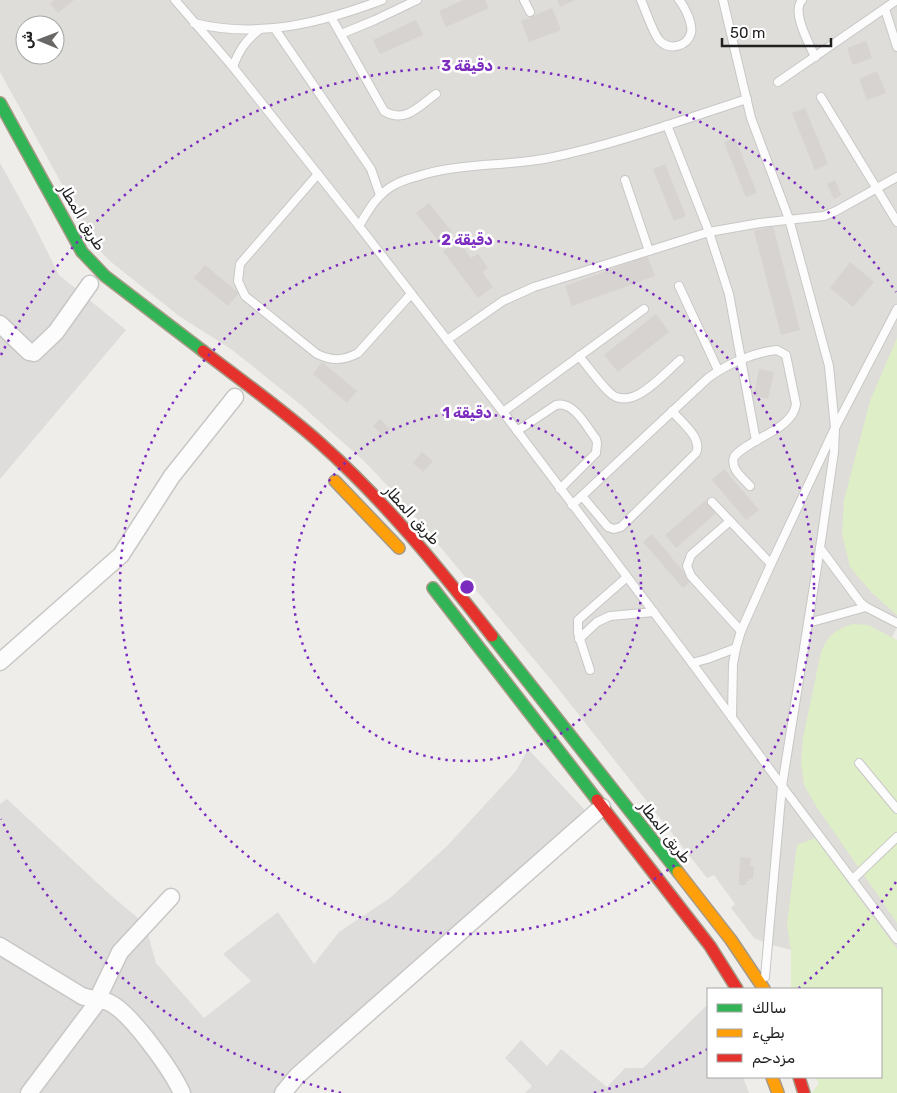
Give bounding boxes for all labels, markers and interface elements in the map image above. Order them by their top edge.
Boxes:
north arrow [15,15,65,65]
scale bar [722,15,831,47]
text: 50 m [730,24,765,42]
text: ش [19,31,36,49]
text: 3 دقيقة [441,57,493,75]
street label: طريق المطار [55,180,109,254]
text: 2 دقيقة [441,231,493,249]
text: 1 دقيقة [442,404,492,422]
street label: طريق المطار [380,481,444,549]
centre of rings [458,578,476,596]
street label: طريق المطار [634,796,695,867]
legend [707,988,882,1078]
text: سالك [752,999,787,1017]
text: بطيء [752,1024,785,1045]
text: مزدحم [752,1049,795,1068]

